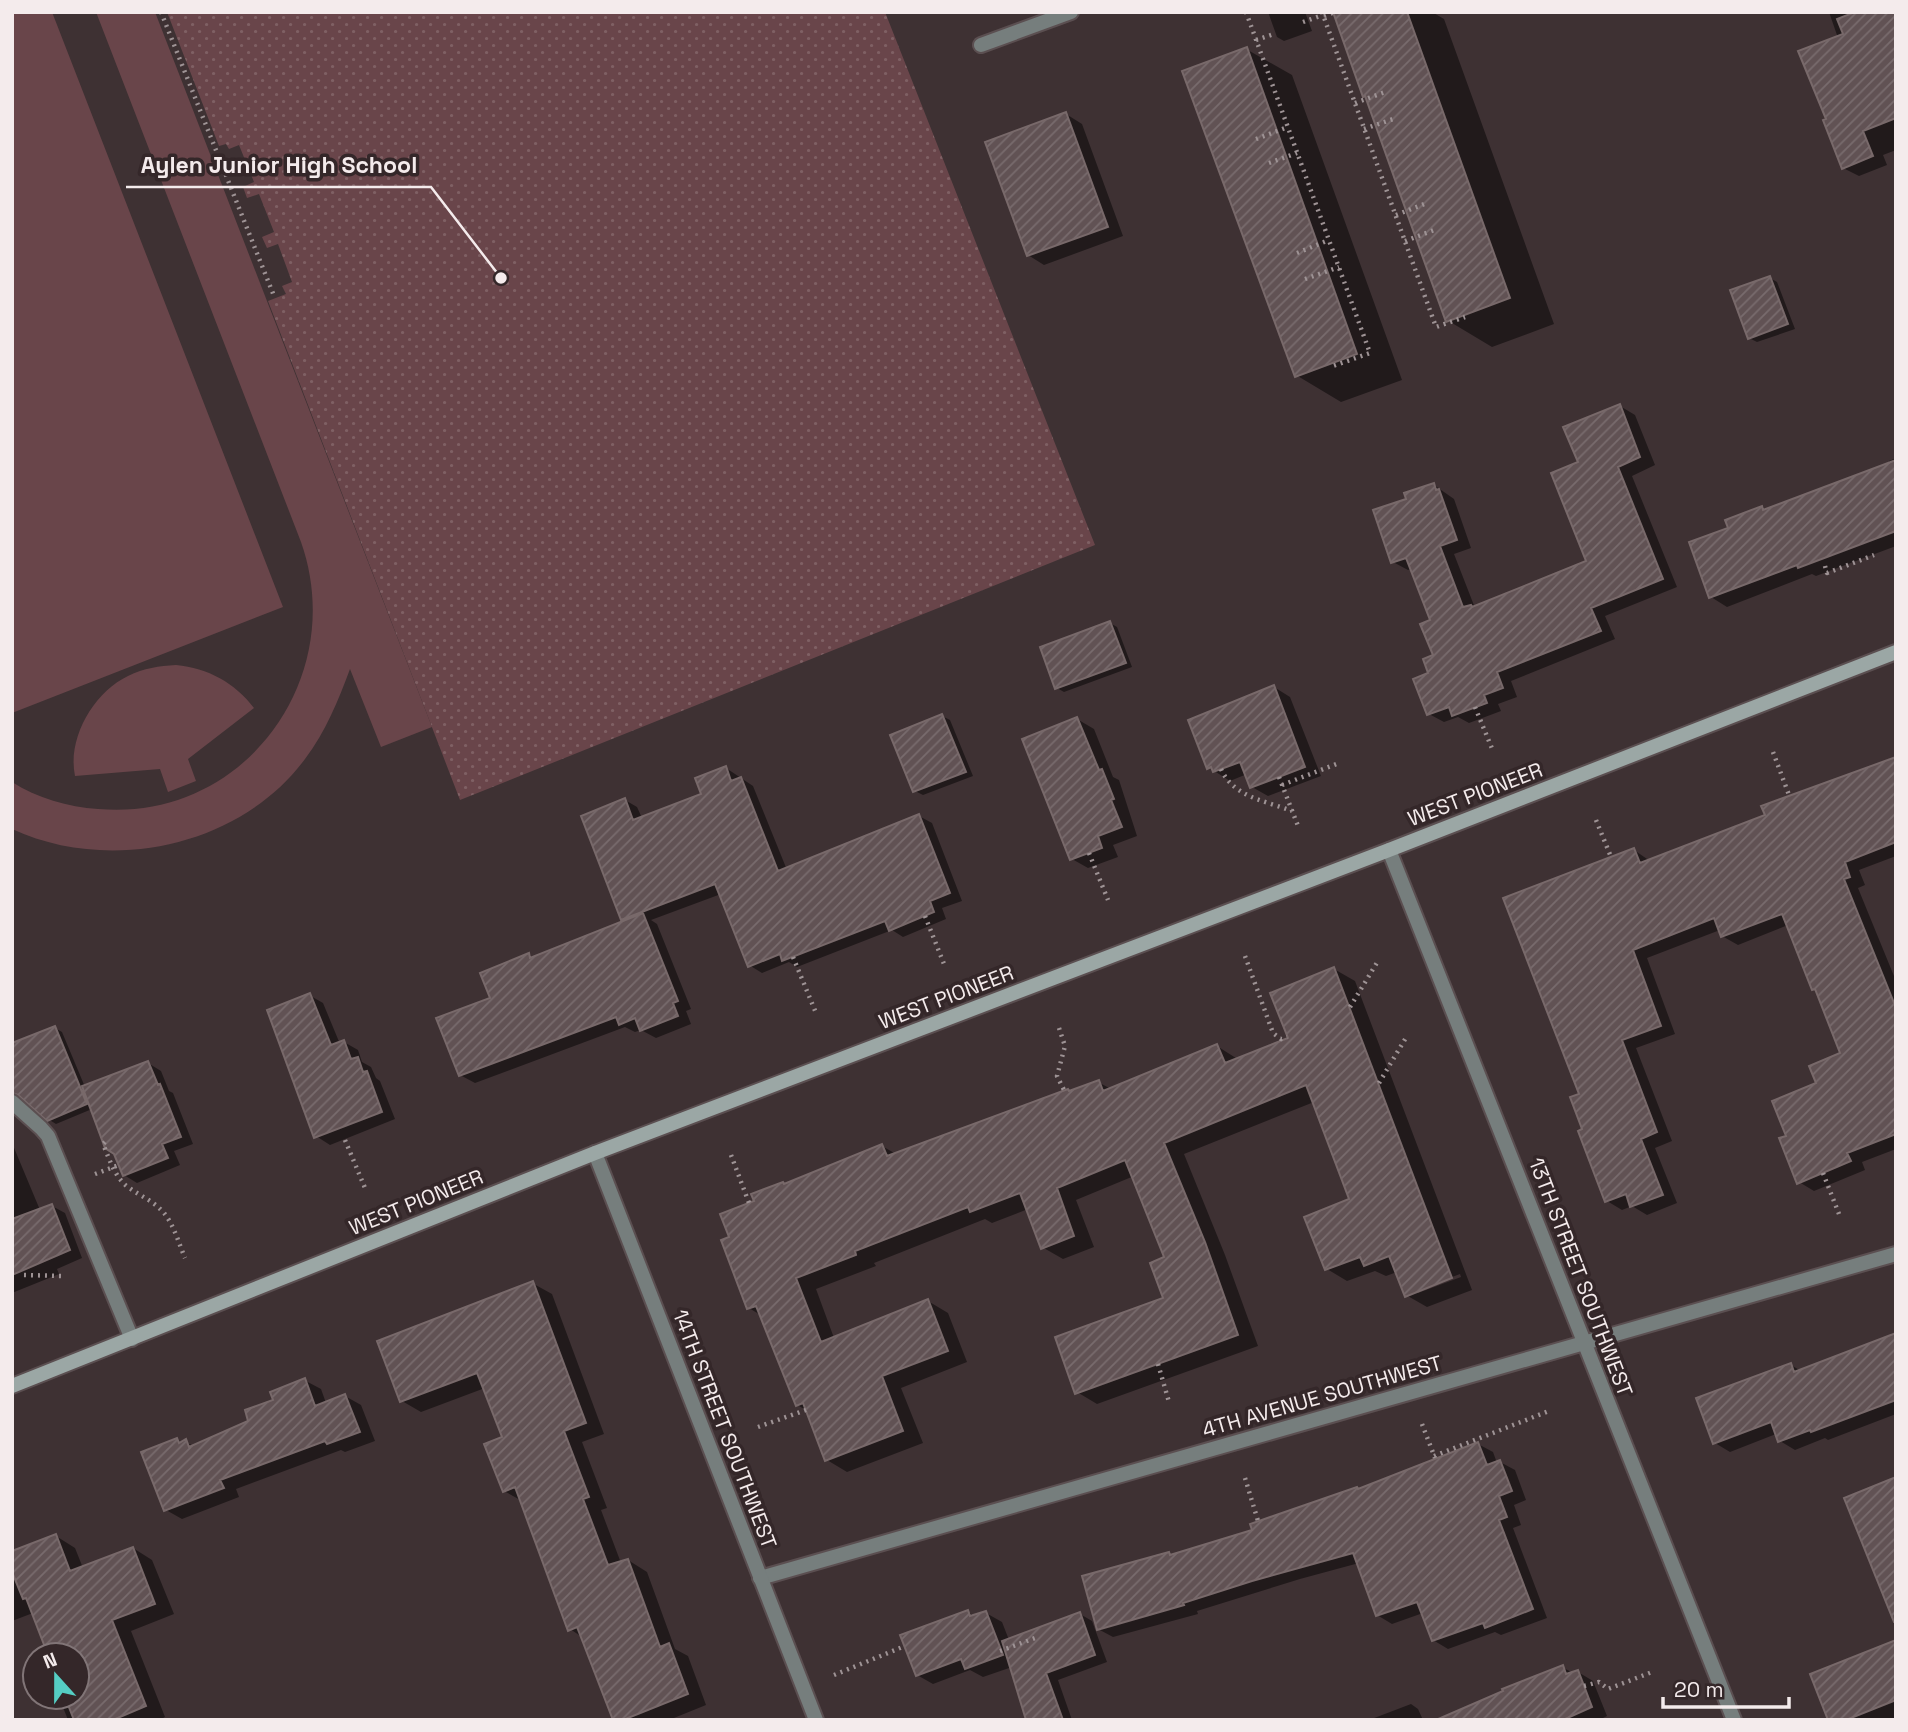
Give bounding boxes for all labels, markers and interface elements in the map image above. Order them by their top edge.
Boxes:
callout: Aylen Junior High School [126,143,431,187]
text: Aylen Junior High School [141,150,417,180]
street label: WEST PIONEER [1404,756,1546,832]
street label: WEST PIONEER [875,959,1017,1035]
street label: 13TH STREET SOUTHWEST [1523,1154,1639,1400]
street label: WEST PIONEER [345,1163,487,1241]
street label: 14TH STREET SOUTHWEST [667,1306,783,1552]
street label: 4TH AVENUE SOUTHWEST [1199,1349,1445,1443]
north arrow [21,1641,91,1711]
text: N [40,1647,61,1675]
scale bar [1663,1666,1789,1710]
text: 20 m [1674,1676,1724,1703]

